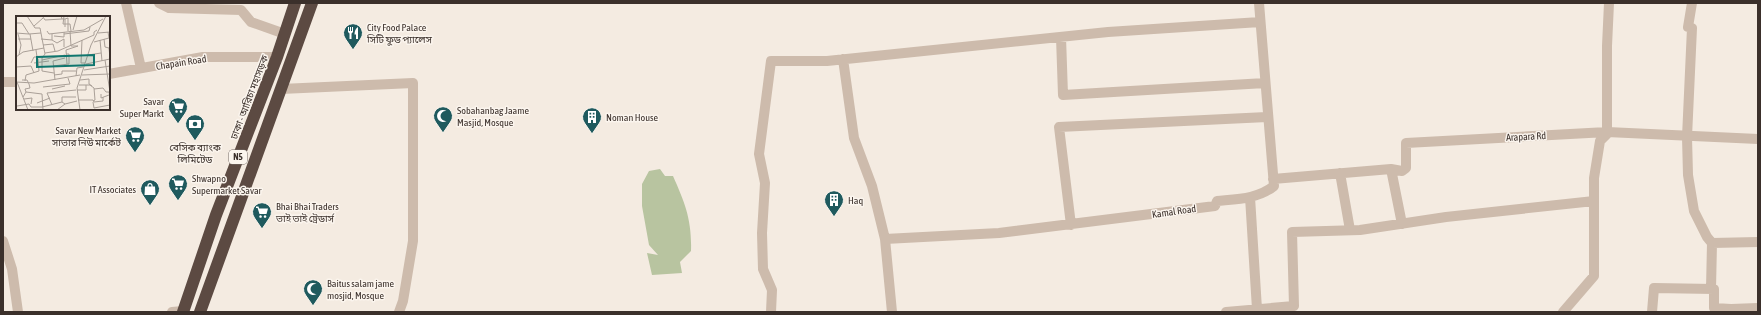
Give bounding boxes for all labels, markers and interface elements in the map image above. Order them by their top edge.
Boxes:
inset map [16,16,110,110]
restaurant icon: City Food Palace সিটি ফুড প্যালেস [342,22,364,50]
place label: City Food Palace সিটি ফুড প্যালেস [366,22,433,46]
street label: Chapain Road [155,53,207,72]
street label: ঢাকা - আরিচা মহাসড়ক [228,53,271,142]
place label: Savar Super Markt [120,96,165,119]
supermarket icon: Savar Super Markt [167,96,189,124]
mosque icon: Sobahanbag Jaame Masjid, Mosque [432,105,454,133]
place label: Sobahanbag Jaame Masjid, Mosque [457,105,529,128]
building icon: Noman House [581,106,603,134]
place label: Noman House [606,112,659,123]
bank icon: বেসিক ব্যাংক লিমিটেড [184,113,206,141]
place label: Savar New Market সাভার নিউ মার্কেট [51,125,122,148]
supermarket icon: Savar New Market সাভার নিউ মার্কেট [124,125,146,153]
street label: Arapara Rd [1506,130,1547,143]
place label: বেসিক ব্যাংক লিমিটেড [169,142,222,165]
road number: N5 [229,150,247,164]
supermarket icon: Shwapno Supermarket Savar [167,173,189,201]
place label: Shwapno Supermarket Savar [192,173,263,196]
shop icon: IT Associates [139,178,161,206]
place label: IT Associates [90,184,136,195]
building icon: Haq [823,189,845,217]
place label: Haq [848,195,863,206]
supermarket icon: Bhai Bhai Traders ভাই ভাই ট্রেডার্স [251,201,273,229]
place label: Bhai Bhai Traders ভাই ভাই ট্রেডার্স [275,201,339,224]
street label: Kamal Road [1151,203,1197,220]
mosque icon: Baitus salam jame mosjid, Mosque [302,278,324,306]
place label: Baitus salam jame mosjid, Mosque [327,278,394,301]

